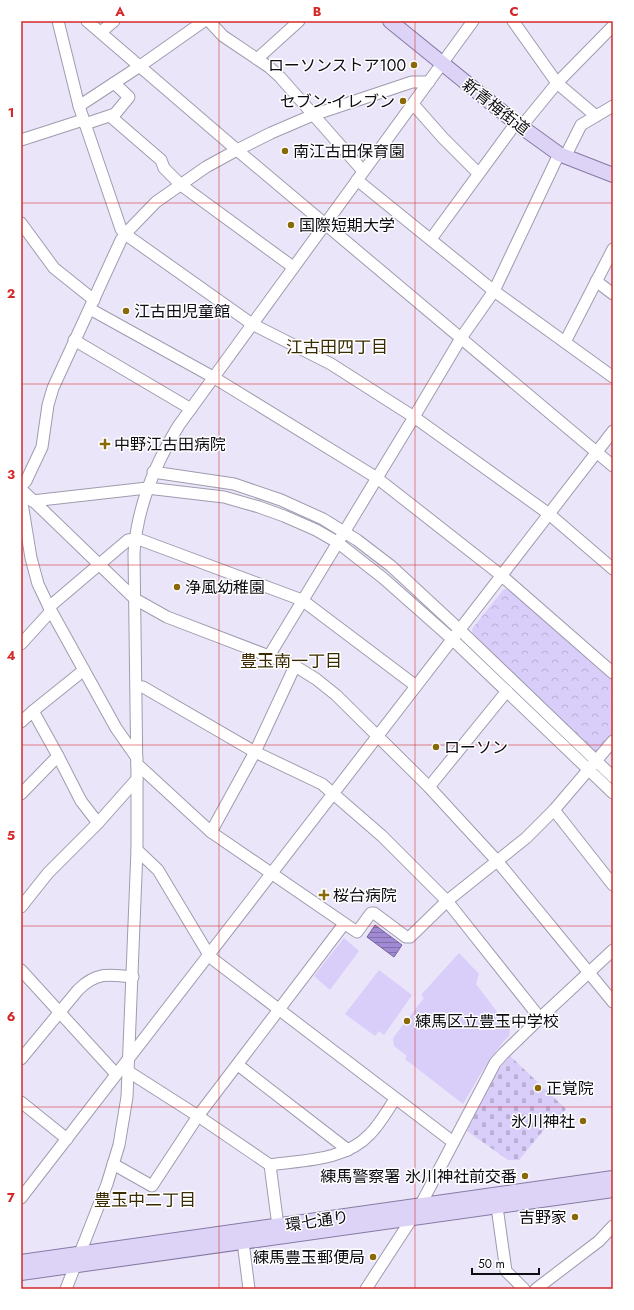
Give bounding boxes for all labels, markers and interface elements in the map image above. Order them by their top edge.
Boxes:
text: A [114,2,125,21]
text: B [313,2,322,21]
text: C [509,2,519,21]
place label: ローソンストア100 [268,54,406,77]
marker: ローソンストア100 [409,60,419,70]
street label: 新青梅街道 [457,73,535,141]
place label: セブン-イレブン [280,90,395,113]
marker: セブン-イレブン [398,96,408,106]
text: 1 [8,103,14,122]
place label: 南江古田保育園 [293,140,405,163]
marker: 南江古田保育園 [280,146,290,156]
place label: 国際短期大学 [299,214,395,237]
marker: 国際短期大学 [286,220,296,230]
text: 2 [7,284,15,303]
place label: 江古田児童館 [134,300,230,323]
marker: 江古田児童館 [121,306,131,316]
district label: 江古田四丁目 [286,335,388,359]
place label: 中野江古田病院 [114,433,226,456]
marker: 中野江古田病院 [99,438,111,450]
text: 3 [7,465,15,484]
place label: 浄風幼稚園 [185,576,265,599]
marker: 浄風幼稚園 [172,582,182,592]
text: 4 [6,646,16,665]
district label: 豊玉南一丁目 [240,649,342,673]
place label: ローソン [444,736,508,759]
marker: ローソン [431,742,441,752]
text: 5 [7,826,15,845]
place label: 桜台病院 [333,884,397,907]
marker: 桜台病院 [318,889,330,901]
text: 6 [7,1007,16,1026]
place label: 練馬区立豊玉中学校 [415,1010,559,1033]
marker: 練馬区立豊玉中学校 [402,1016,412,1026]
place label: 正覚院 [546,1077,594,1100]
marker: 正覚院 [533,1083,543,1093]
place label: 氷川神社 [511,1110,575,1133]
marker: 氷川神社 [578,1116,588,1126]
place label: 練馬警察署 氷川神社前交番 [320,1165,517,1188]
marker: 練馬警察署 氷川神社前交番 [520,1171,530,1181]
text: 7 [7,1188,15,1207]
district label: 豊玉中二丁目 [94,1188,196,1212]
street label: 環七通り [284,1205,350,1237]
place label: 吉野家 [519,1206,567,1229]
marker: 吉野家 [570,1212,580,1222]
place label: 練馬豊玉郵便局 [253,1246,365,1269]
scale bar [472,1250,539,1276]
marker: 練馬豊玉郵便局 [368,1252,378,1262]
text: 50 m [478,1255,505,1273]

